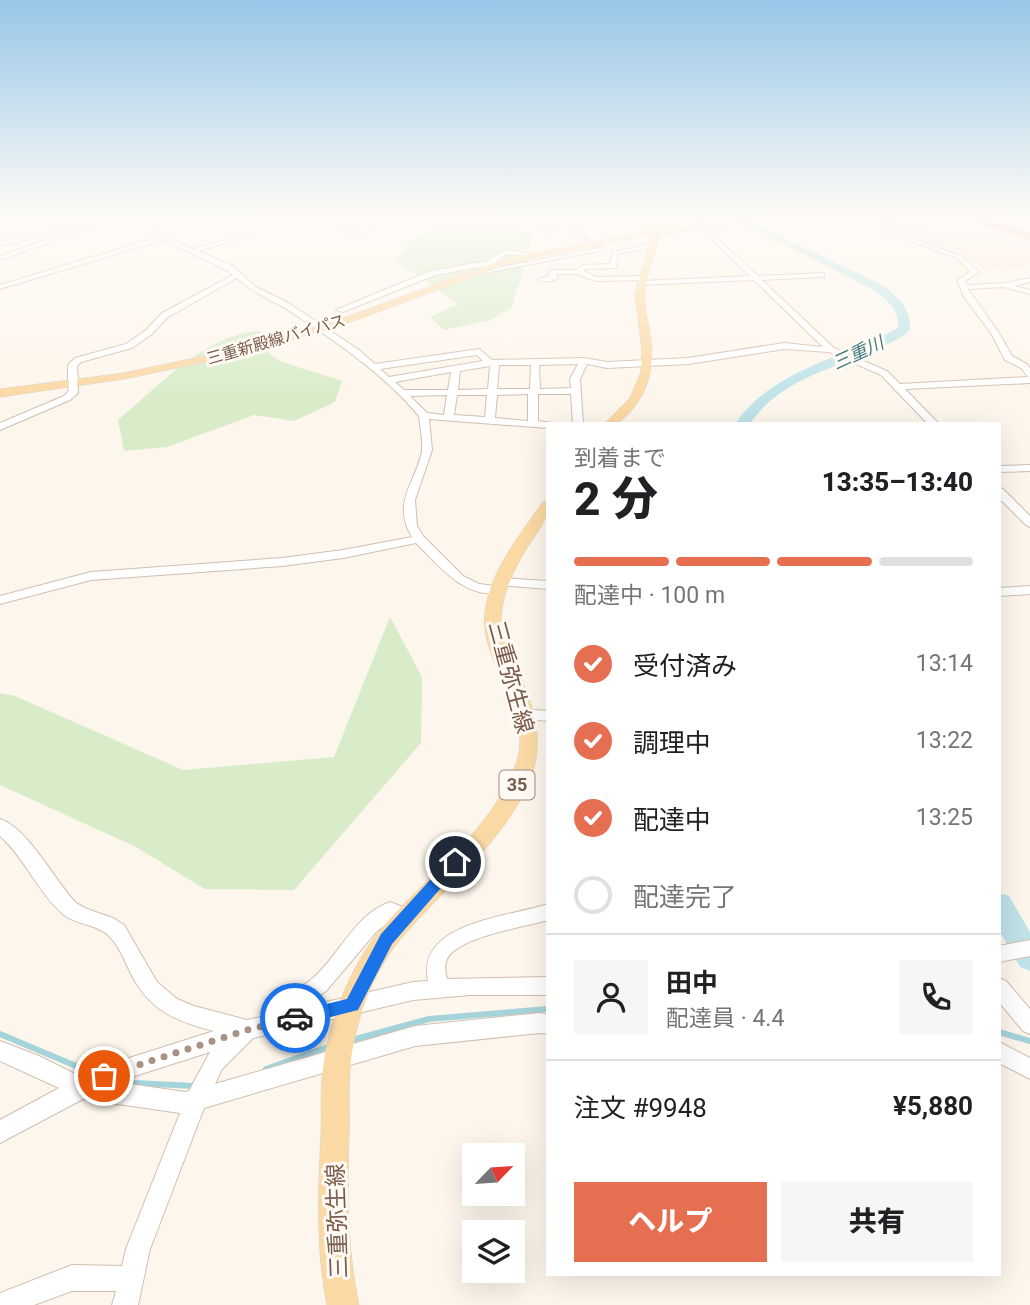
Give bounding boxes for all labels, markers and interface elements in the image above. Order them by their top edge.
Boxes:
street label: 三重新殿線バイパス [204,311,348,368]
water label: 三重川 [829,331,889,373]
text: 到着まで [574,445,666,472]
text: 13:35–13:40 [822,467,973,497]
text: 2 分 [574,472,658,526]
text: 配達中 · 100 m [574,582,725,609]
street label: 三重弥生線 [483,618,538,736]
icon: check [574,645,612,683]
text: 13:14 [916,650,973,677]
text: 受付済み [633,651,737,681]
icon: check [574,722,612,760]
text: 13:22 [916,727,973,754]
text: 調理中 [633,728,711,758]
road number: 35 [500,770,534,800]
icon: check [574,799,612,837]
text: 13:25 [916,804,973,831]
text: 配達中 [633,805,711,835]
pin [425,832,485,892]
icon: home [436,843,474,881]
text: 配達完了 [633,882,737,912]
button: person [574,960,648,1034]
button: phone [899,960,973,1034]
text: 田中 [666,968,718,998]
courier [260,983,330,1053]
icon: car [276,999,314,1037]
text: 配達員 · 4.4 [666,1005,784,1032]
pin [74,1046,134,1106]
icon: bag [85,1057,123,1095]
text: ¥5,880 [893,1091,973,1121]
text: 注文 #9948 [574,1093,707,1123]
north arrow [462,1143,525,1206]
map controls [462,1143,525,1283]
street label: 三重弥生線 [322,1163,353,1279]
button: ヘルプ [574,1182,767,1262]
button: 共有 [781,1182,973,1262]
button: layers [462,1220,525,1283]

